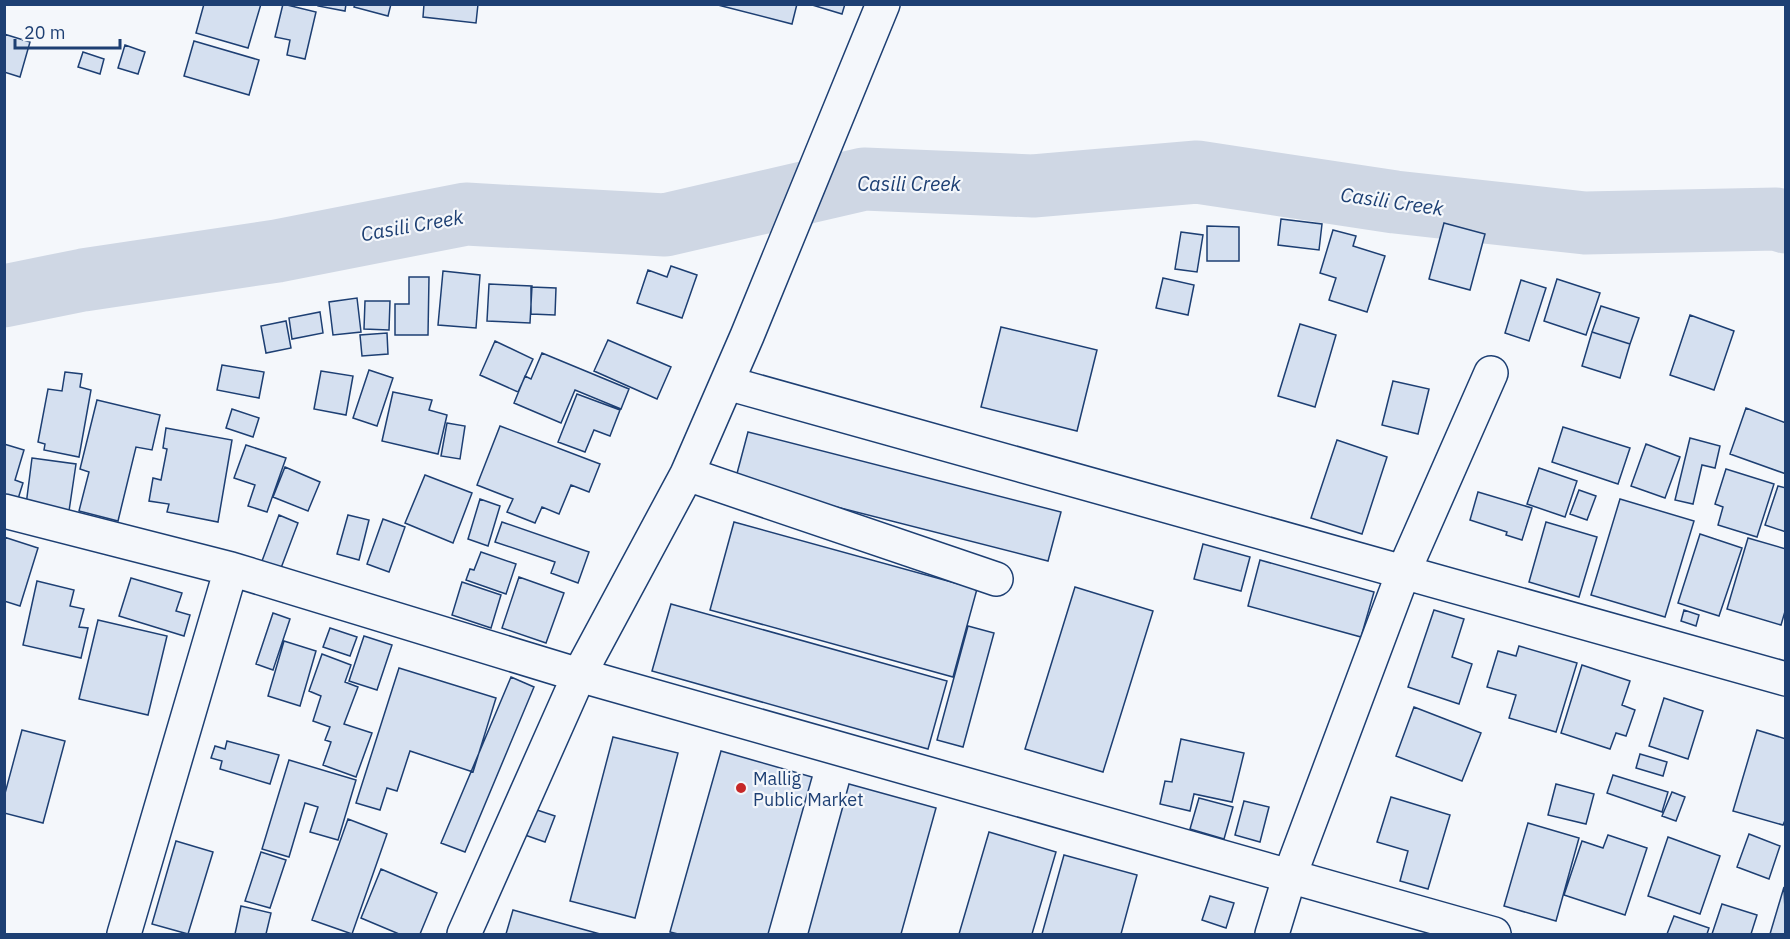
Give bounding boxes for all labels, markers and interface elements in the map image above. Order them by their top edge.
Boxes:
scale bar [15,12,120,50]
text: 20 m [24,21,66,44]
water label: Casili Creek [857,170,961,197]
water label: Casili Creek [1339,180,1446,222]
water label: Casili Creek [359,203,466,247]
place label: Mallig Public Market [753,767,863,811]
marker: Mallig Public Market [734,781,748,795]

